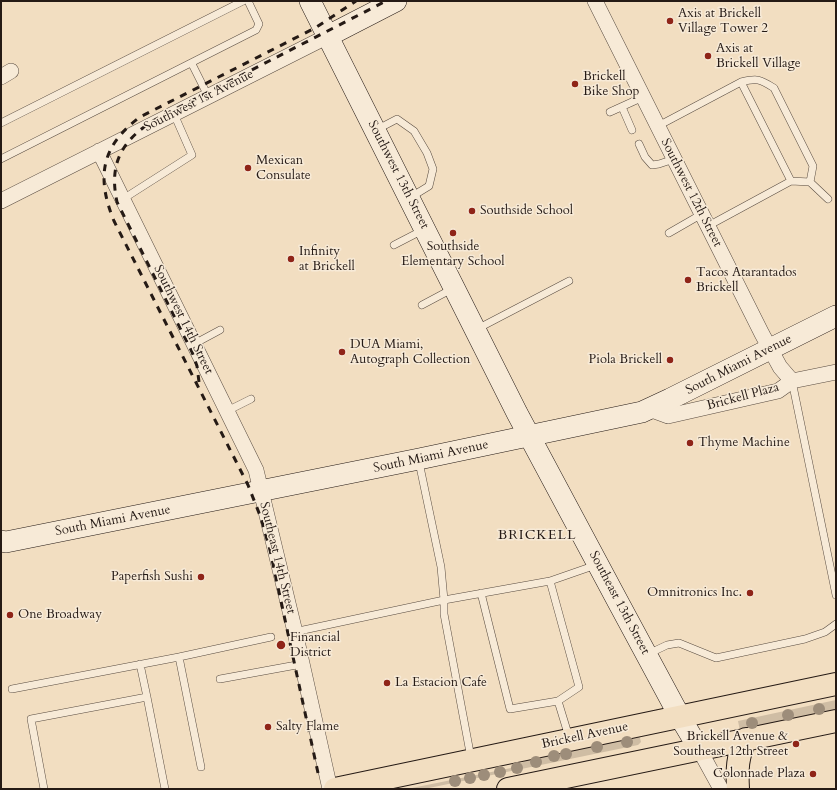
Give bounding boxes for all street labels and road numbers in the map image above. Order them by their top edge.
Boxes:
street label: Southwest 1st Avenue [142,67,256,135]
street label: Southwest 13th Street [364,118,432,232]
street label: Southwest 12th Street [657,136,725,250]
street label: Southwest 14th Street [150,263,216,377]
street label: South Miami Avenue [683,331,795,399]
street label: Brickell Plaza [705,380,781,414]
street label: South Miami Avenue [372,437,490,477]
street label: Southeast 14th Street [256,500,298,616]
street label: South Miami Avenue [54,502,172,540]
street label: Southeast 13th Street [585,549,653,657]
street label: Brickell Avenue [540,719,630,753]

